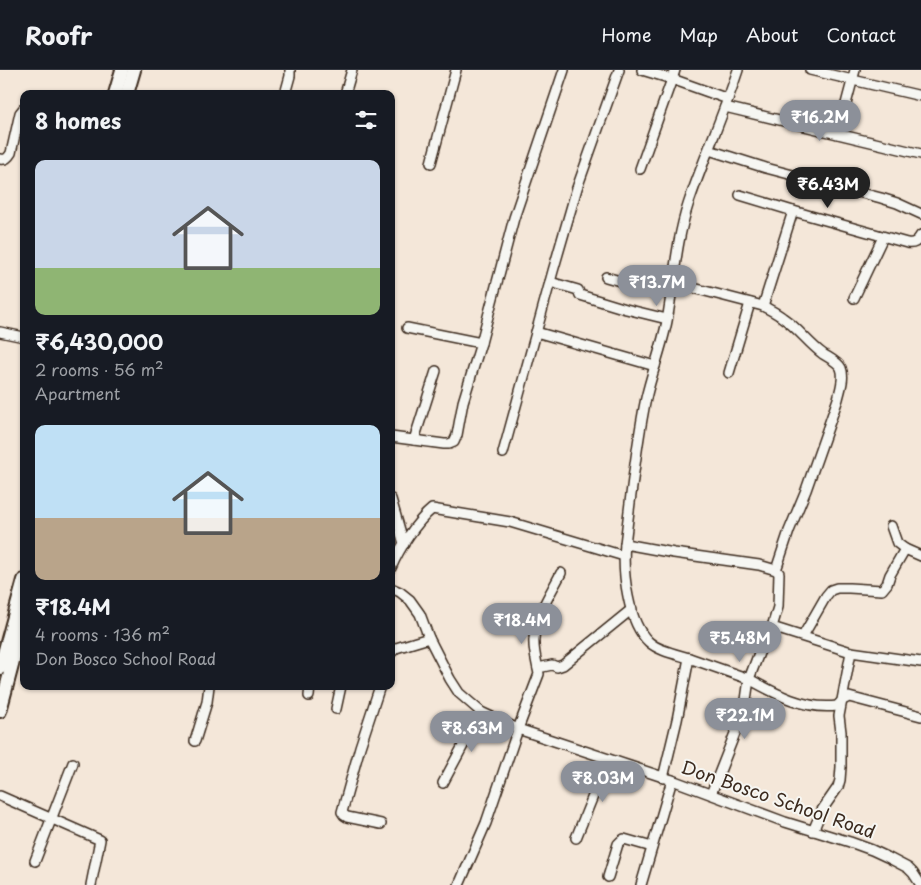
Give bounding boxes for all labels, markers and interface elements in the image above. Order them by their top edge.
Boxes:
text: Roofr [25,17,92,53]
text: Home [601,21,651,48]
text: Map [679,21,718,48]
text: About [746,21,798,48]
text: Contact [826,21,896,48]
pin: ₹16.2M [779,100,861,142]
text: 8 homes [35,104,121,136]
text: ₹16.2M [791,104,849,128]
icon: filters [352,106,380,134]
pin: ₹6.43M [787,166,869,209]
text: ₹6.43M [797,171,859,195]
icon: home [163,193,253,283]
pin: ₹13.7M [616,264,698,307]
text: ₹13.7M [629,269,686,293]
text: ₹6,430,000 [35,325,163,357]
text: 2 rooms · 56 m² [35,357,164,381]
text: Apartment [35,381,120,405]
icon: home [163,458,253,548]
text: ₹18.4M [35,590,111,622]
pin: ₹18.4M [481,602,563,645]
text: ₹18.4M [493,607,551,631]
pin: ₹5.48M [699,620,781,663]
text: 4 rooms · 136 m² [35,622,170,646]
text: ₹5.48M [709,625,771,649]
text: Don Bosco School Road [35,646,216,670]
pin: ₹22.1M [704,698,786,740]
text: ₹22.1M [716,702,774,726]
pin: ₹8.63M [431,710,513,753]
text: ₹8.63M [441,715,503,739]
street label: Don Bosco School Road [678,753,879,845]
pin: ₹8.03M [562,760,644,803]
text: ₹8.03M [572,765,634,789]

